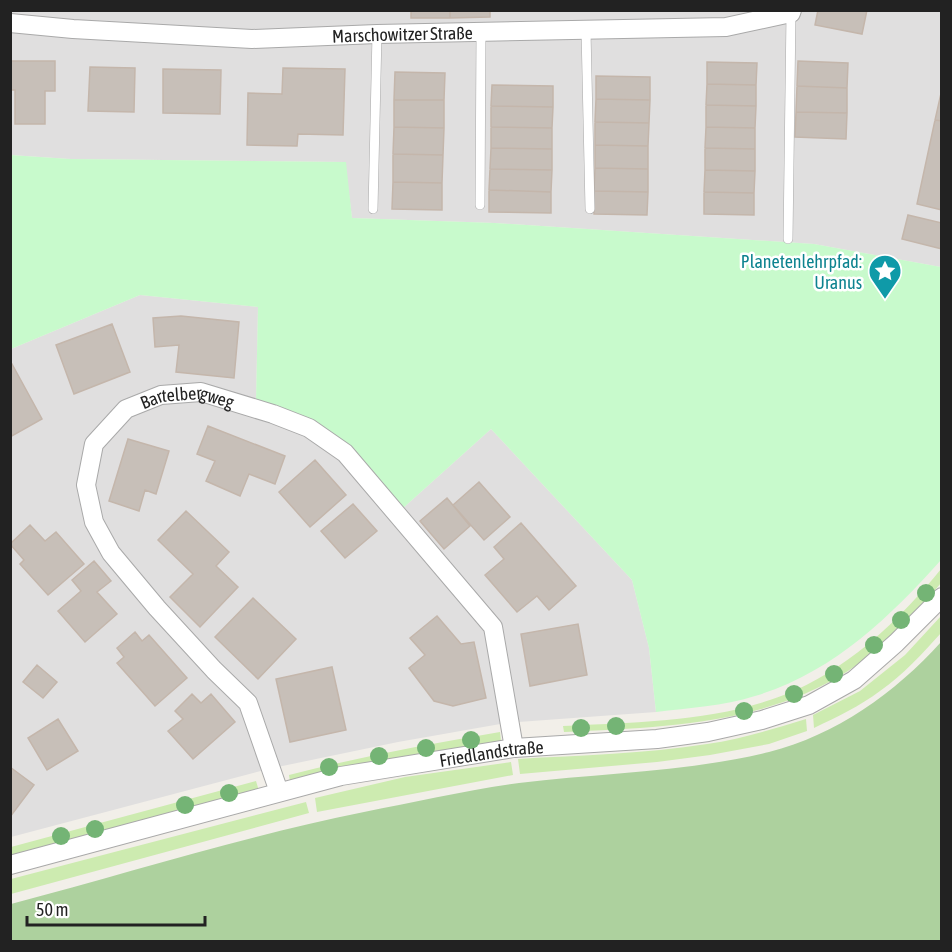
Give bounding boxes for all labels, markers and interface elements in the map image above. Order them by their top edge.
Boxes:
street label: Marschowitzer Straße [332,22,473,46]
place label: Planetenlehrpfad: Uranus [741,251,862,293]
place icon: Planetenlehrpfad: Uranus [867,253,903,300]
street label: Bartelbergweg [137,381,237,413]
street label: Friedlandstraße [438,736,544,770]
scale bar [27,889,206,927]
text: 50 m [36,899,68,920]

